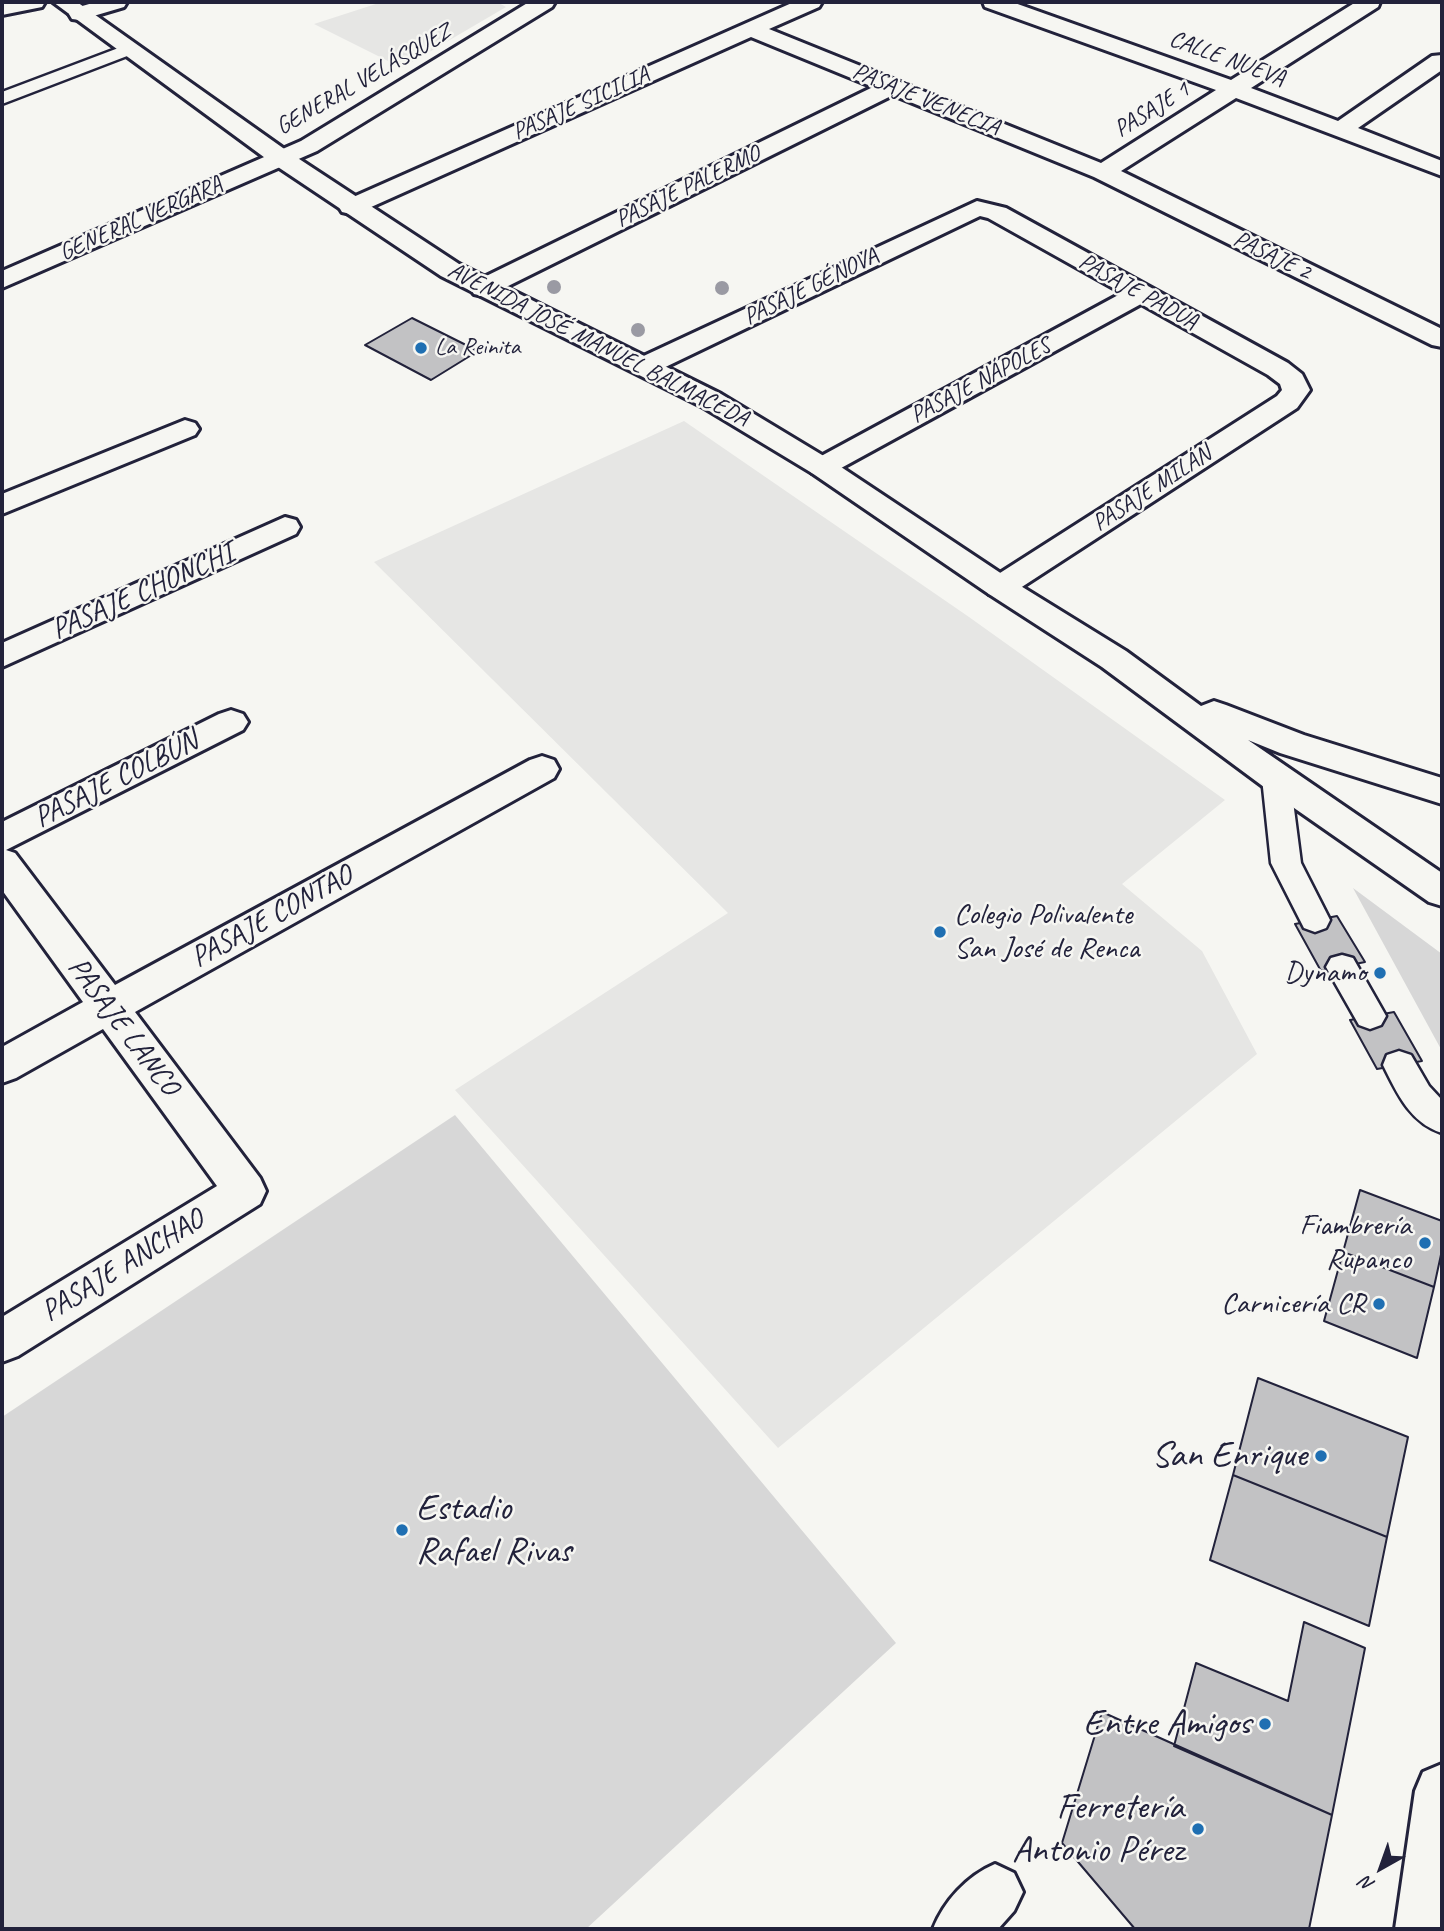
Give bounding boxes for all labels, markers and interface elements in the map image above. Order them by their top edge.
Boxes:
street label: GENERAL VELÁSQUEZ [271,18,457,142]
street label: CALLE NUEVA [1165,25,1289,93]
street label: PASAJE VENECIA [848,57,1004,143]
street label: PASAJE SICILIA [508,61,654,147]
street label: PASAJE 1 [1109,76,1195,144]
street label: PASAJE PALERMO [611,140,765,234]
street label: GENERAL VERGARA [55,170,227,268]
street label: PASAJE 2 [1228,225,1316,287]
street label: PASAJE GÉNOVA [739,242,883,332]
street label: PASAJE PADUA [1074,248,1202,336]
street label: AVENIDA JOSÉ MANUEL BALMACEDA [443,256,753,434]
street label: PASAJE NÁPOLES [906,332,1056,430]
place label: La Reinita [435,334,520,362]
marker: La Reinita [413,340,429,356]
street label: PASAJE MILÁN [1087,440,1217,538]
street label: PASAJE CHONCHI [46,536,240,648]
street label: PASAJE COLBÚN [28,723,204,837]
street label: PASAJE CONTAO [185,858,359,976]
place label: Colegio Polivalente San José de Renca [954,897,1139,968]
marker: Colegio Polivalente San José de Renca [932,924,948,940]
street label: PASAJE LANCO [59,951,187,1103]
place label: Dynamo [1284,955,1366,991]
marker: Dynamo [1372,965,1388,981]
street label: PASAJE ANCHAO [35,1202,211,1330]
place label: Fiambrería Rupanco [1300,1208,1411,1278]
marker: Fiambrería Rupanco [1417,1235,1433,1251]
place label: Carnicería CR [1221,1286,1365,1322]
marker: Carnicería CR [1371,1296,1387,1312]
place label: San Enrique [1151,1434,1307,1478]
marker: San Enrique [1313,1448,1329,1464]
place label: Estadio Rafael Rivas [416,1487,571,1574]
marker: Estadio Rafael Rivas [394,1522,410,1538]
place label: Entre Amigos [1083,1702,1251,1746]
marker: Entre Amigos [1257,1716,1273,1732]
place label: Ferretería Antonio Pérez [1012,1786,1184,1873]
marker: Ferretería Antonio Pérez [1190,1821,1206,1837]
north arrow [1346,1833,1416,1903]
text: N [1355,1871,1380,1897]

